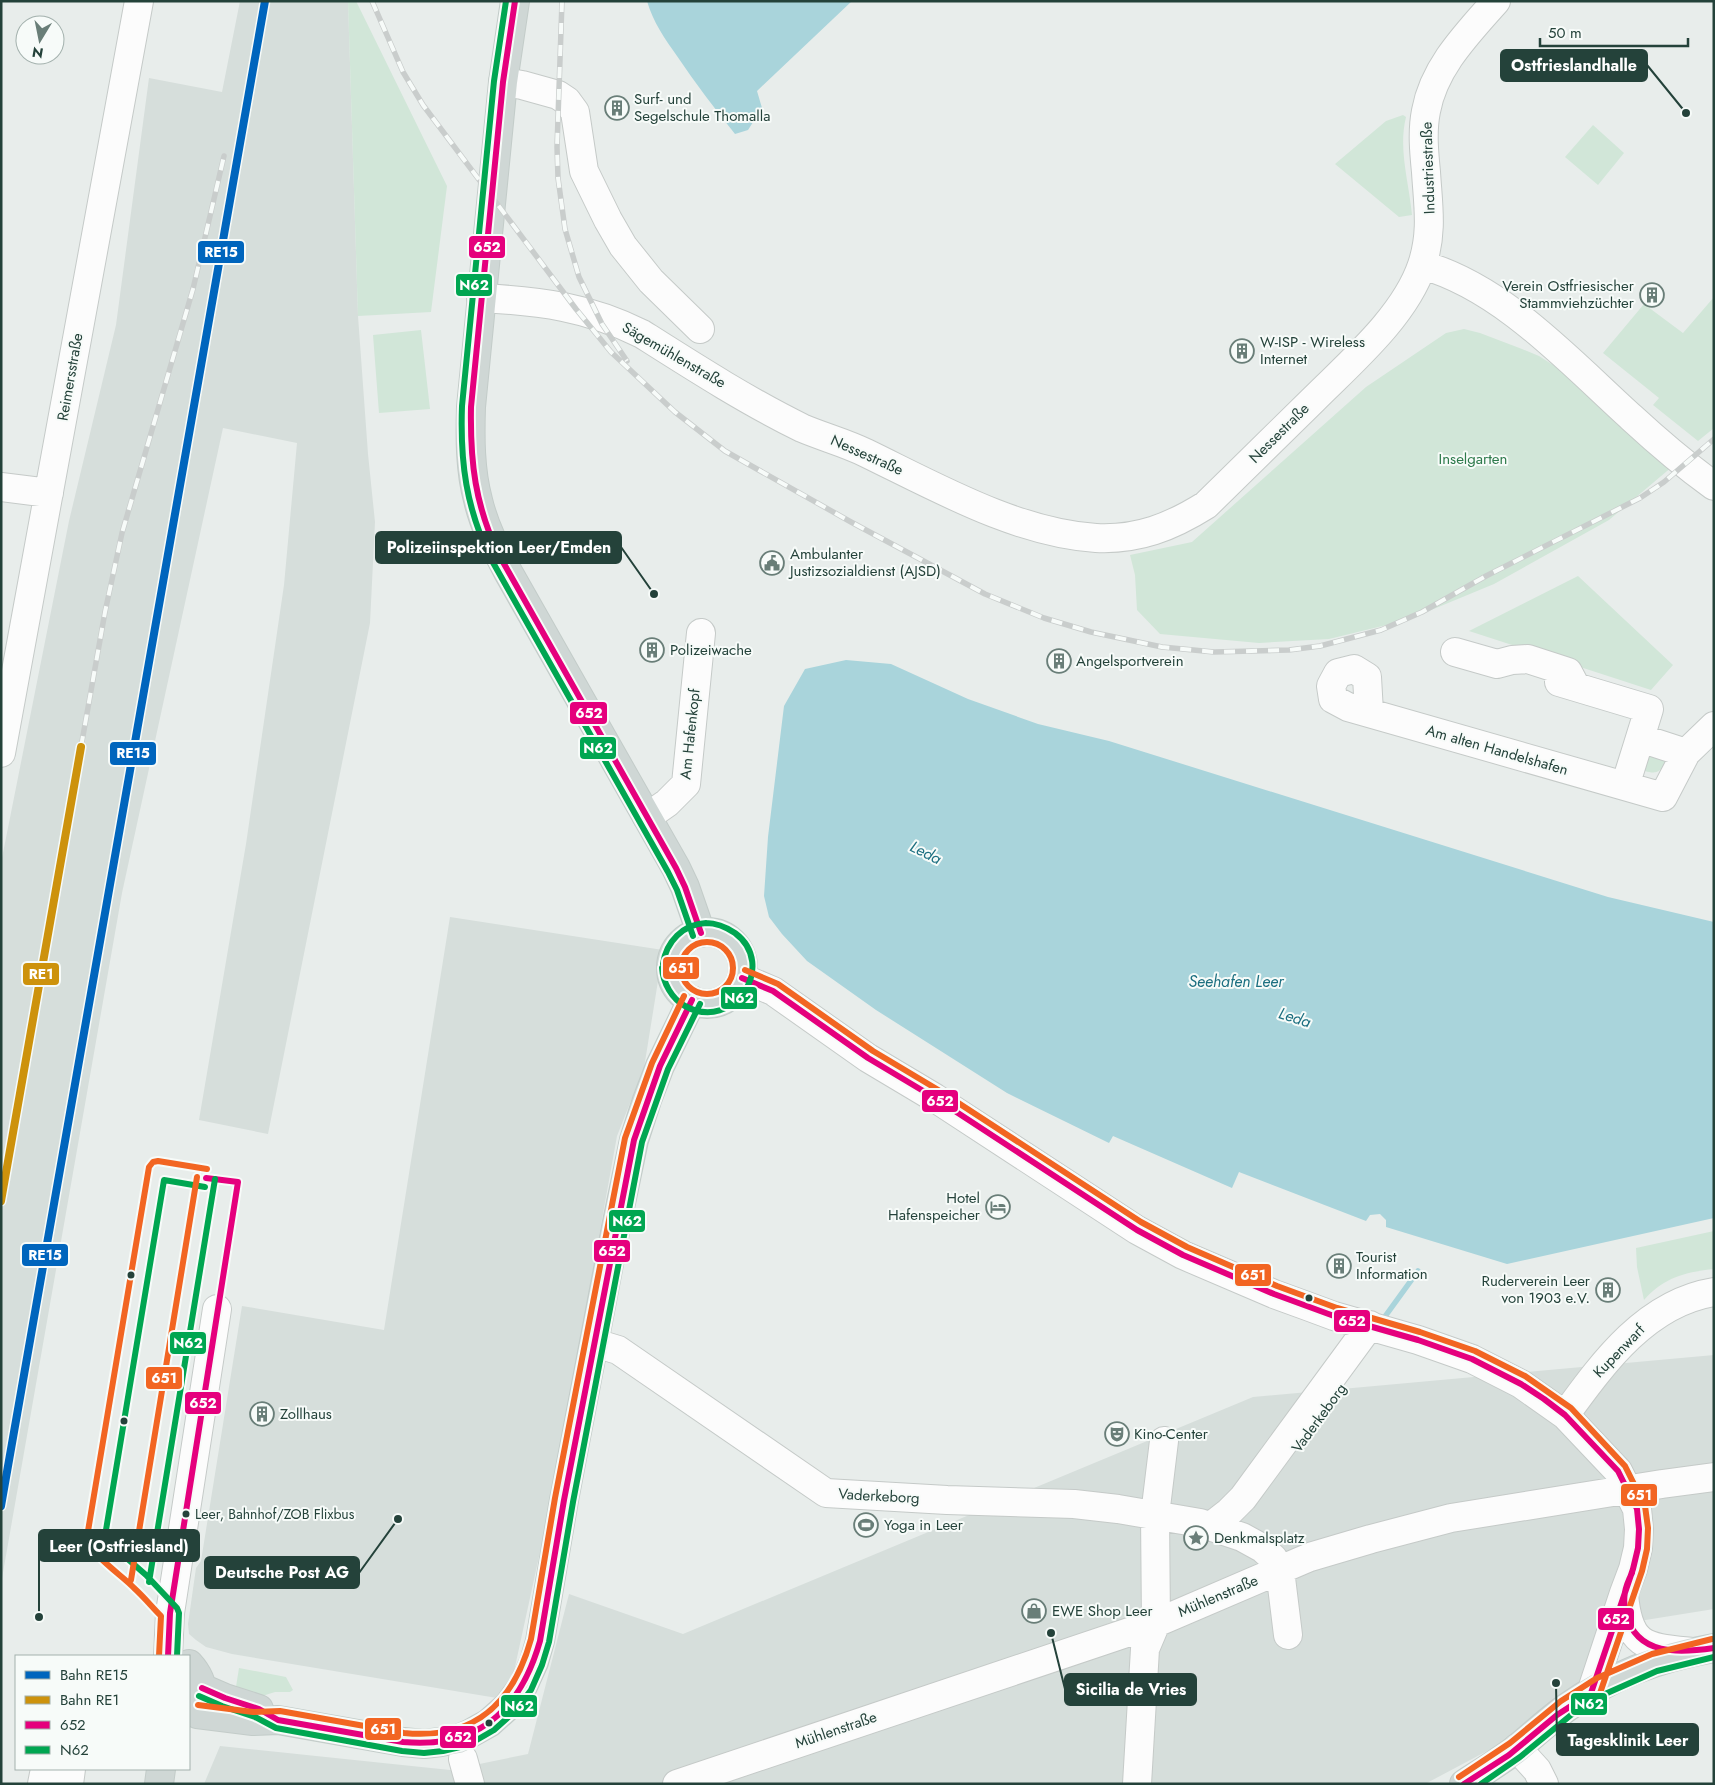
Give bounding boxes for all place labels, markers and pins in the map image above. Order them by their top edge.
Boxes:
callout: Ostfrieslandhalle [1501,50,1647,81]
place label: Surf- und Segelschule Thomalla [634,88,770,127]
building icon: Surf- und Segelschule Thomalla [604,95,630,121]
place label: Verein Ostfriesischer Stammviehzüchter [1502,275,1635,314]
building icon: Verein Ostfriesischer Stammviehzüchter [1639,282,1665,308]
place label: W-ISP - Wireless Internet [1260,331,1365,370]
building icon: W-ISP - Wireless Internet [1229,338,1255,364]
callout: Polizeiinspektion Leer/Emden [376,532,621,563]
place label: Ambulanter Justizsozialdienst (AJSD) [788,543,941,582]
public building icon: Ambulanter Justizsozialdienst (AJSD) [759,550,785,576]
building icon: Polizeiwache [639,637,665,663]
place label: Polizeiwache [670,639,752,661]
building icon: Angelsportverein [1046,648,1072,674]
place label: Angelsportverein [1076,650,1184,672]
place label: Hotel Hafenspeicher [888,1187,981,1226]
hotel icon: Hotel Hafenspeicher [985,1194,1011,1220]
place label: Tourist Information [1356,1246,1428,1285]
building icon: Tourist Information [1326,1253,1352,1279]
unlabelled marker [126,1270,136,1280]
place label: Ruderverein Leer von 1903 e.V. [1481,1270,1591,1309]
building icon: Ruderverein Leer von 1903 e.V. [1595,1277,1621,1303]
unlabelled marker [1304,1293,1314,1303]
building icon: Zollhaus [249,1401,275,1427]
place label: Zollhaus [280,1403,332,1425]
unlabelled marker [119,1416,129,1426]
theatre icon: Kino-Center [1104,1421,1130,1447]
place label: Kino-Center [1134,1423,1209,1445]
place label: Leer, Bahnhof/ZOB Flixbus [195,1504,355,1524]
marker: Leer, Bahnhof/ZOB Flixbus [181,1509,191,1519]
sports icon: Yoga in Leer [853,1512,879,1538]
place label: Yoga in Leer [884,1514,964,1536]
place icon: Denkmalsplatz [1183,1525,1209,1551]
place label: Denkmalsplatz [1214,1527,1305,1549]
callout: Leer (Ostfriesland) [39,1530,199,1561]
callout: Deutsche Post AG [205,1557,359,1588]
shop icon: EWE Shop Leer [1021,1598,1047,1624]
place label: EWE Shop Leer [1052,1600,1153,1622]
callout: Sicilia de Vries [1065,1674,1196,1705]
unlabelled marker [484,1718,494,1728]
callout: Tagesklinik Leer [1557,1724,1698,1755]

